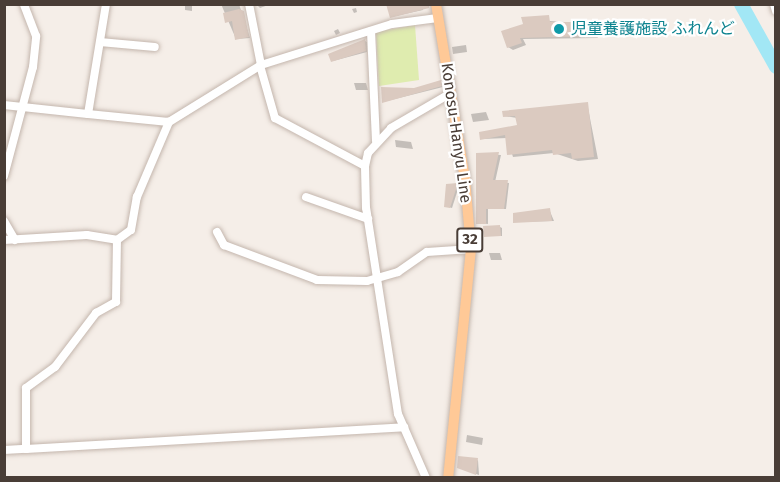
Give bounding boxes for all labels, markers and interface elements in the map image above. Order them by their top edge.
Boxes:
place label: 児童養護施設 ふれんど [571,19,735,39]
marker: 児童養護施設 ふれんど [552,22,566,36]
street label: Konosu-Hanyu Line [437,62,475,204]
road number: 32 [455,228,485,252]

